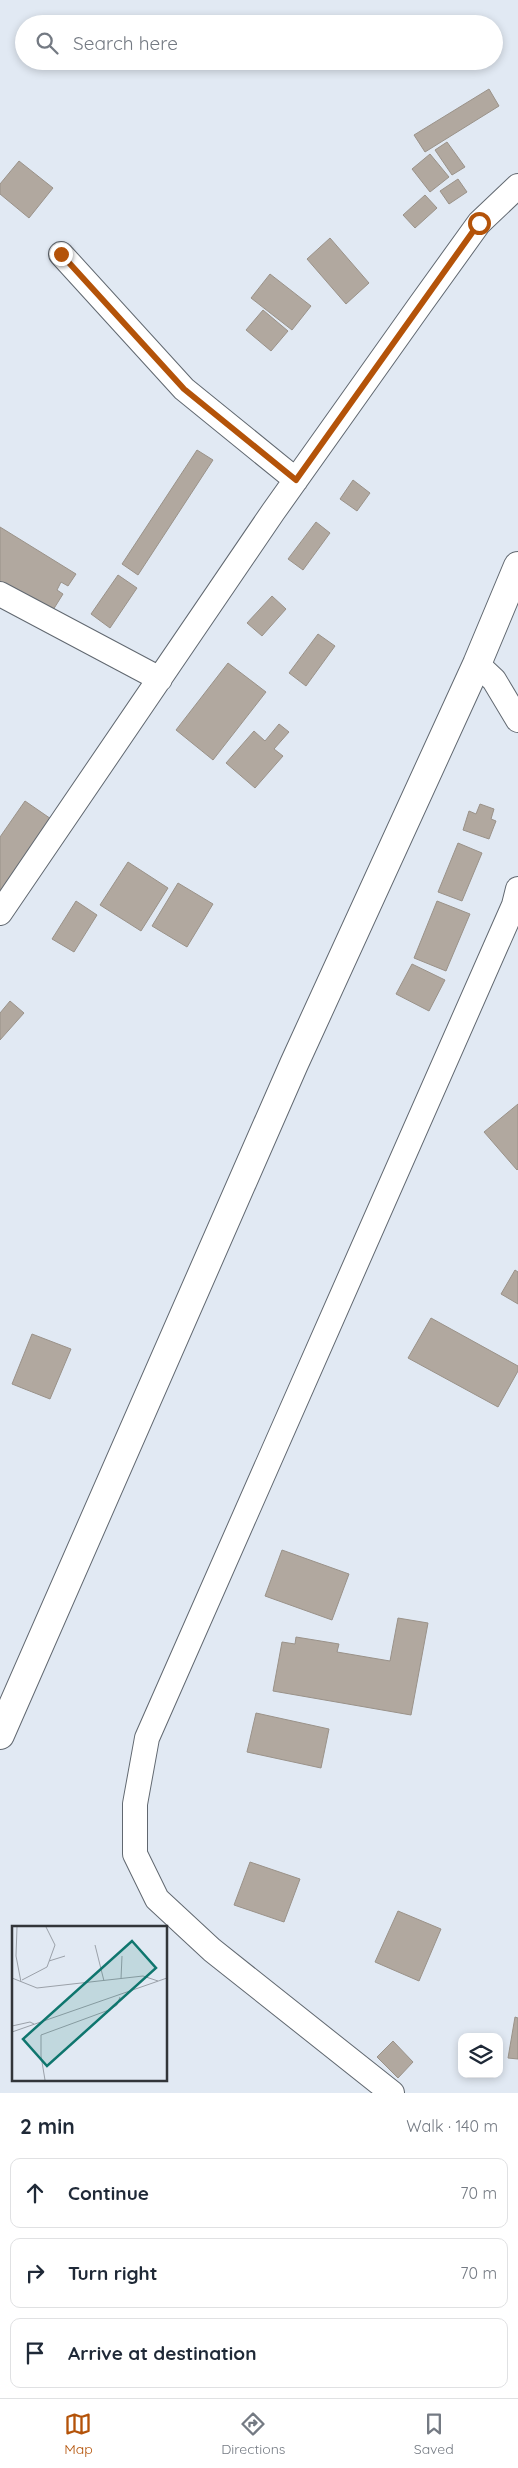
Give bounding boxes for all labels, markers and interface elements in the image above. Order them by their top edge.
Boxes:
search box [15,15,503,70]
icon: search [33,29,61,57]
text: Search here [73,31,178,55]
route start [468,212,491,235]
route end [50,243,73,266]
inset map [12,1926,168,2080]
map controls [458,2033,503,2078]
button: layers [458,2033,503,2078]
text: 2 min [20,2113,75,2139]
text: Walk · 140 m [406,2116,498,2136]
icon: ahead [21,2179,49,2207]
text: Continue [68,2181,149,2205]
text: 70 m [460,2183,497,2203]
icon: right [21,2259,49,2287]
text: Turn right [68,2261,157,2285]
text: 70 m [460,2263,497,2283]
icon: arrive [21,2339,49,2367]
text: Arrive at destination [68,2341,257,2365]
tab: Map [64,2410,93,2458]
tab: Directions [221,2410,285,2458]
tab: Saved [414,2410,454,2458]

